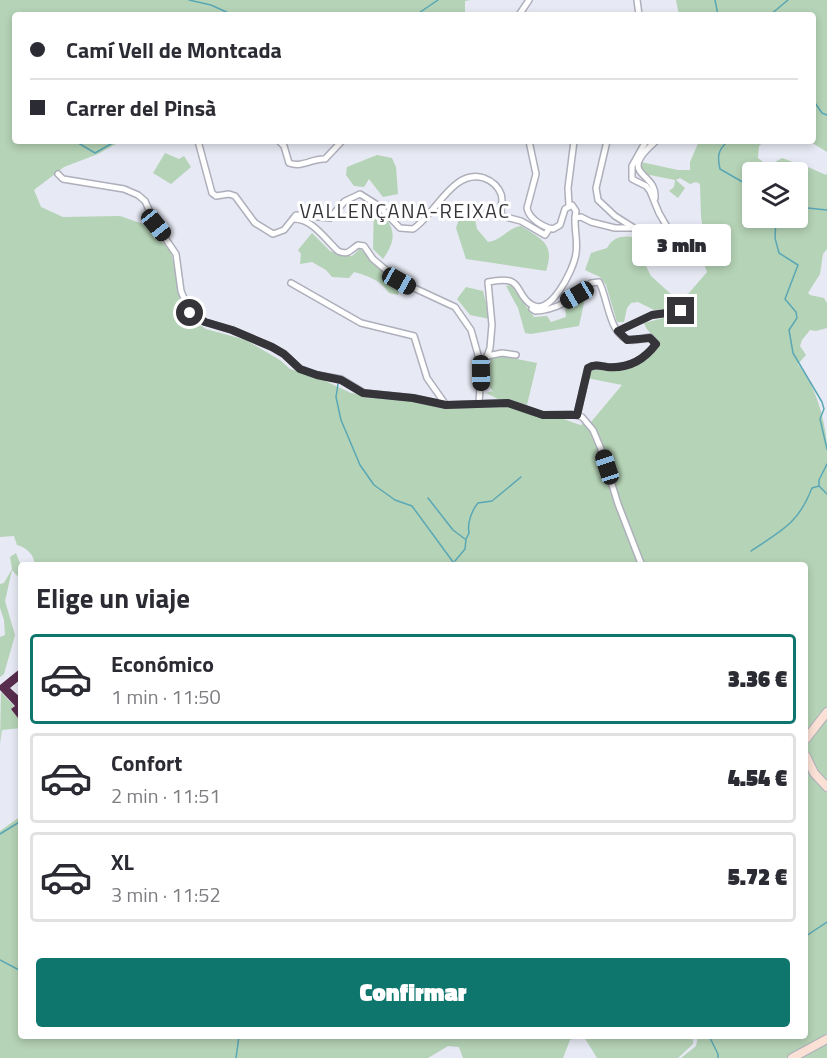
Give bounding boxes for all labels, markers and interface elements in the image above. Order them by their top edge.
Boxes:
text: Camí Vell de Montcada [66,33,282,67]
text: Carrer del Pinsà [66,91,216,125]
map controls [742,162,808,228]
button: layers [742,162,808,228]
district label: VALLENÇANA-REIXAC [299,195,511,226]
car [138,205,174,245]
callout: 3 min [632,224,730,266]
text: 3 min [657,229,706,260]
car [379,264,419,298]
car [557,278,597,312]
route end [667,297,694,324]
route start [176,299,203,326]
car [472,355,490,391]
car [593,447,621,487]
text: Elige un viaje [36,577,190,618]
text: Económico [111,647,214,681]
icon: car [39,652,93,706]
text: 3.36 € [728,662,787,696]
text: 1 min · 11:50 [111,681,221,712]
text: Confort [111,746,182,780]
icon: car [39,751,93,805]
text: 4.54 € [728,761,787,795]
text: 2 min · 11:51 [111,780,221,811]
text: XL [111,845,134,879]
icon: car [39,850,93,904]
text: 5.72 € [728,860,787,894]
text: 3 min · 11:52 [111,879,221,910]
button: Confirmar [36,958,790,1027]

